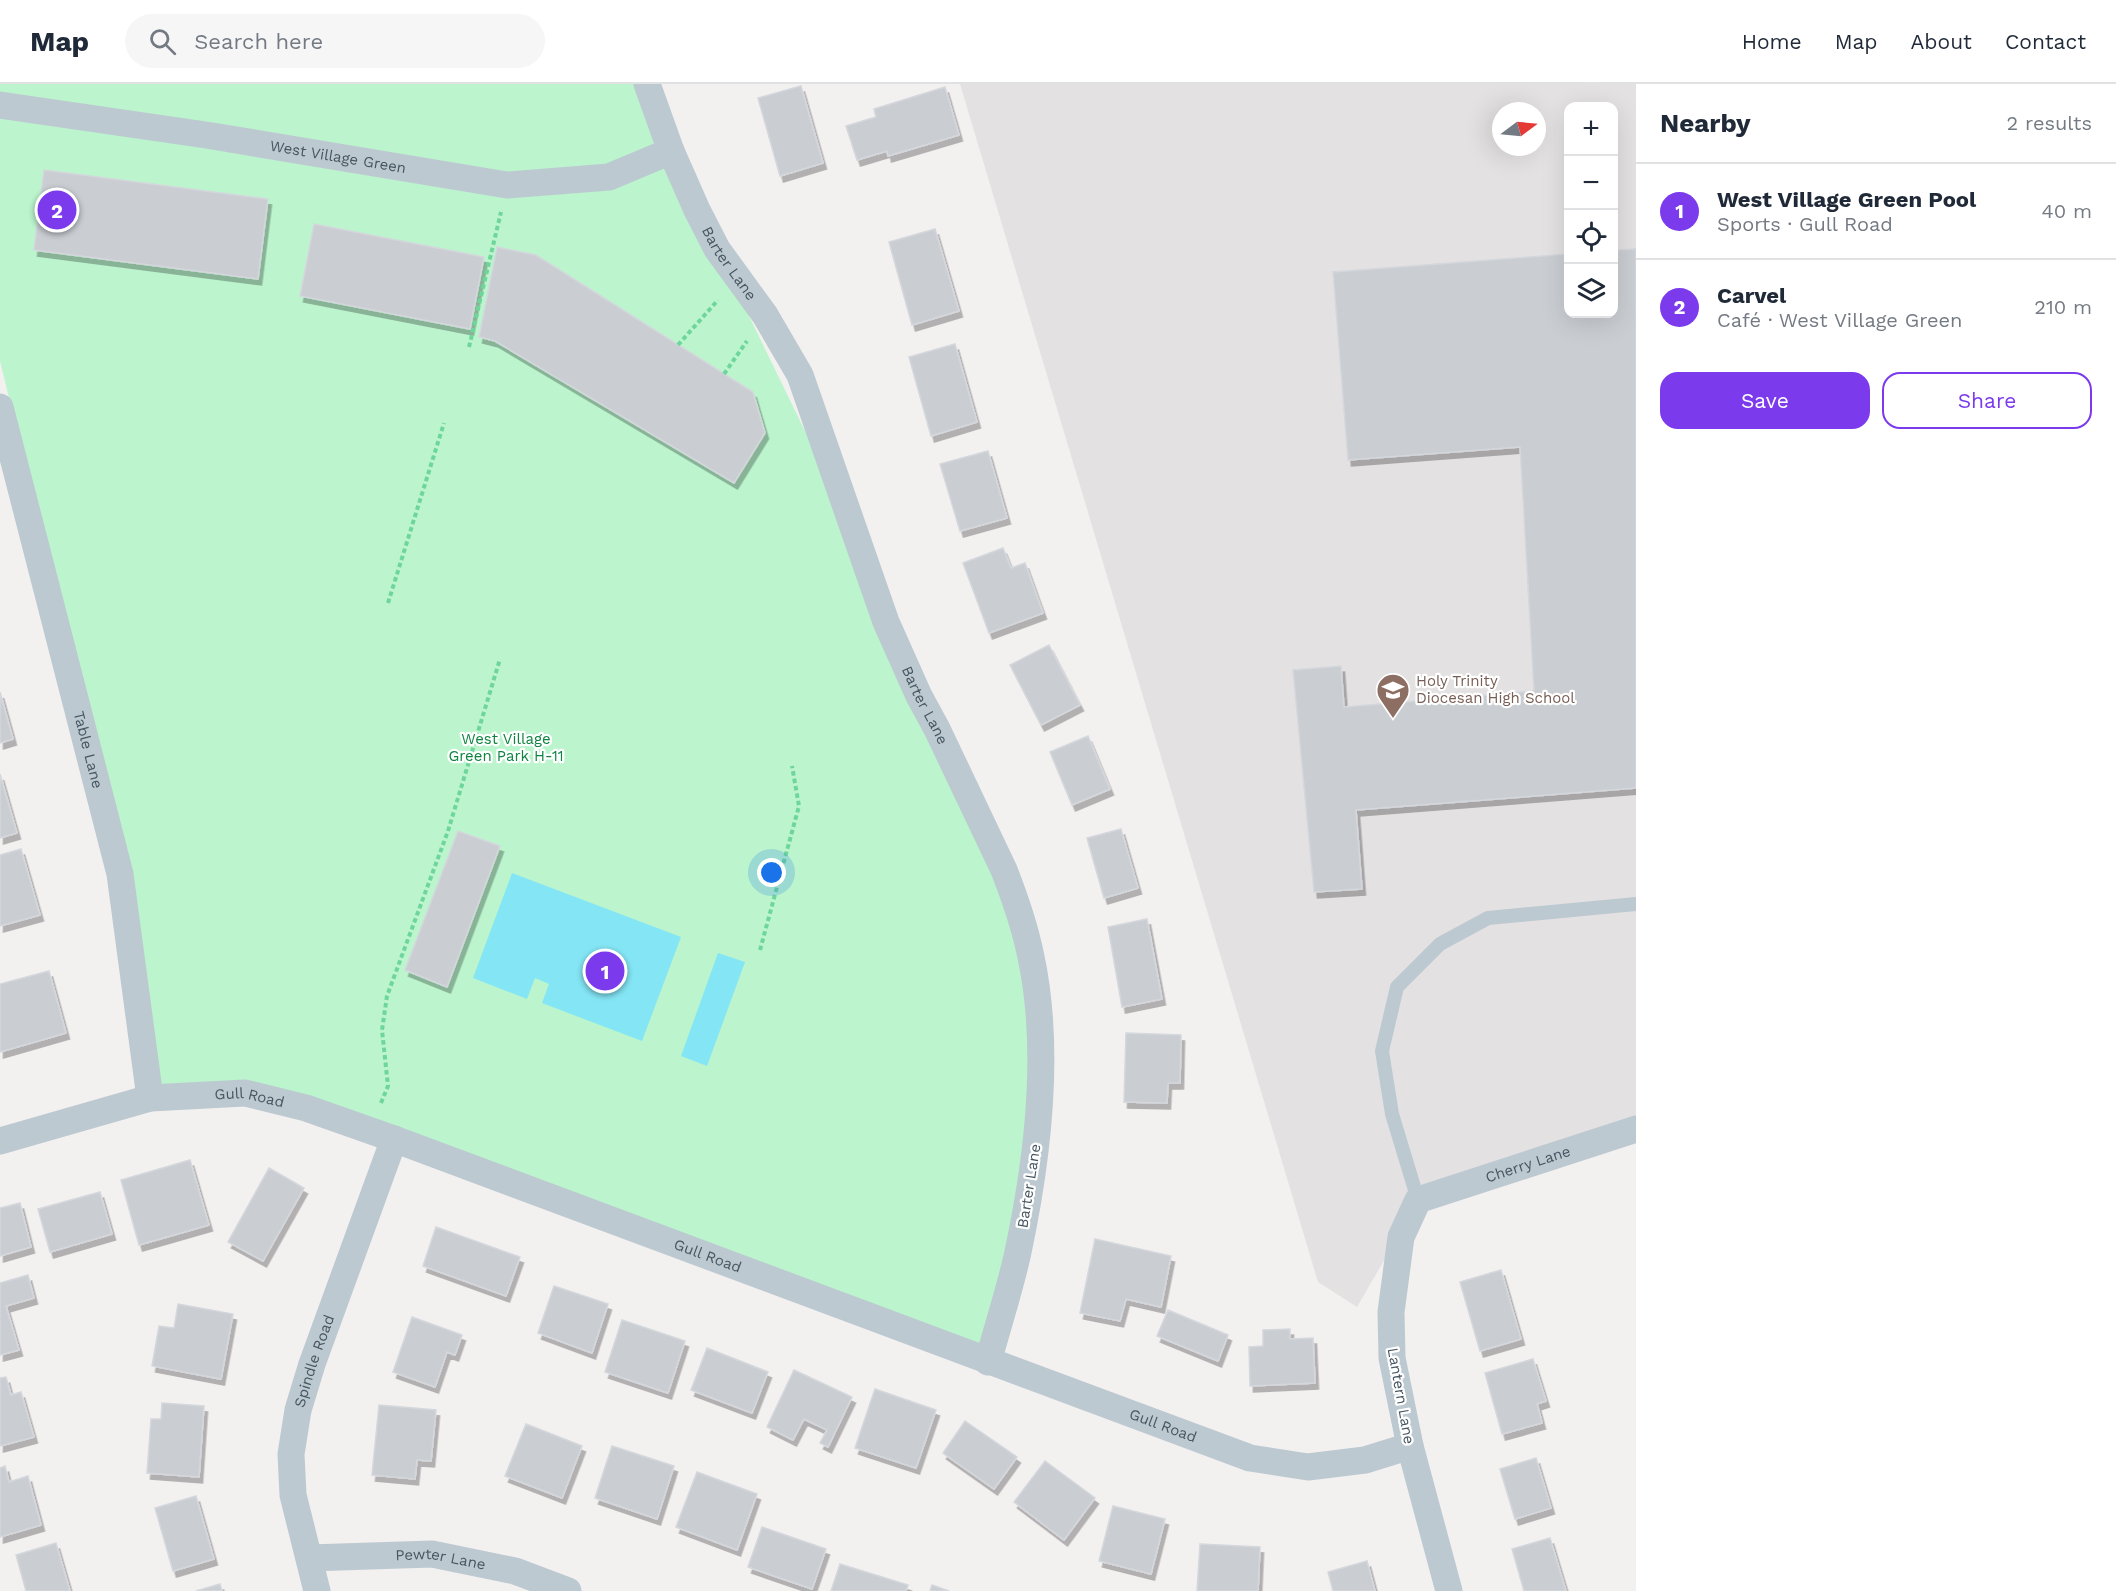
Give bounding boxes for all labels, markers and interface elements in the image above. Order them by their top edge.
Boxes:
search box [125,14,545,68]
text: Map [30,25,89,58]
icon: search [146,25,179,58]
text: Search here [194,29,323,54]
text: Home [1742,29,1802,54]
text: Map [1835,29,1878,54]
text: About [1911,29,1972,54]
text: Contact [2005,29,2086,54]
north arrow [1492,102,1546,156]
map controls [1564,102,1618,318]
button: + [1564,102,1618,156]
text: Nearby [1660,108,1751,138]
text: 2 results [2007,111,2092,135]
street label: West Village Green [269,137,408,177]
button: − [1564,156,1618,210]
text: West Village Green Pool [1717,187,1976,212]
pin: 2 [38,188,76,232]
text: 1 [1675,199,1684,223]
text: 40 m [2041,199,2092,223]
button: locate [1564,210,1618,264]
text: Sports · Gull Road [1717,212,1893,236]
street label: Barter Lane [698,223,760,304]
button: layers [1564,264,1618,318]
text: Carvel [1717,283,1786,308]
text: 2 [1674,295,1685,319]
text: 210 m [2034,295,2092,319]
text: Café · West Village Green [1717,308,1963,332]
button: Save [1660,372,1870,429]
button: Share [1882,372,2092,429]
street label: Barter Lane [898,663,952,747]
school or university icon: Holy Trinity Diocesan High School [1375,672,1411,719]
place label: Holy Trinity Diocesan High School [1416,672,1575,707]
street label: Table Lane [70,709,107,790]
park label: West Village Green Park H-11 [448,730,564,765]
your location [757,858,786,887]
pin: 1 [586,948,624,994]
street label: Gull Road [214,1084,286,1111]
street label: Cherry Lane [1483,1142,1573,1186]
street label: Barter Lane [1013,1143,1045,1229]
street label: Gull Road [671,1235,744,1277]
street label: Spindle Road [290,1312,338,1410]
street label: Lantern Lane [1384,1346,1418,1446]
street label: Gull Road [1127,1405,1199,1446]
street label: Pewter Lane [395,1545,487,1574]

